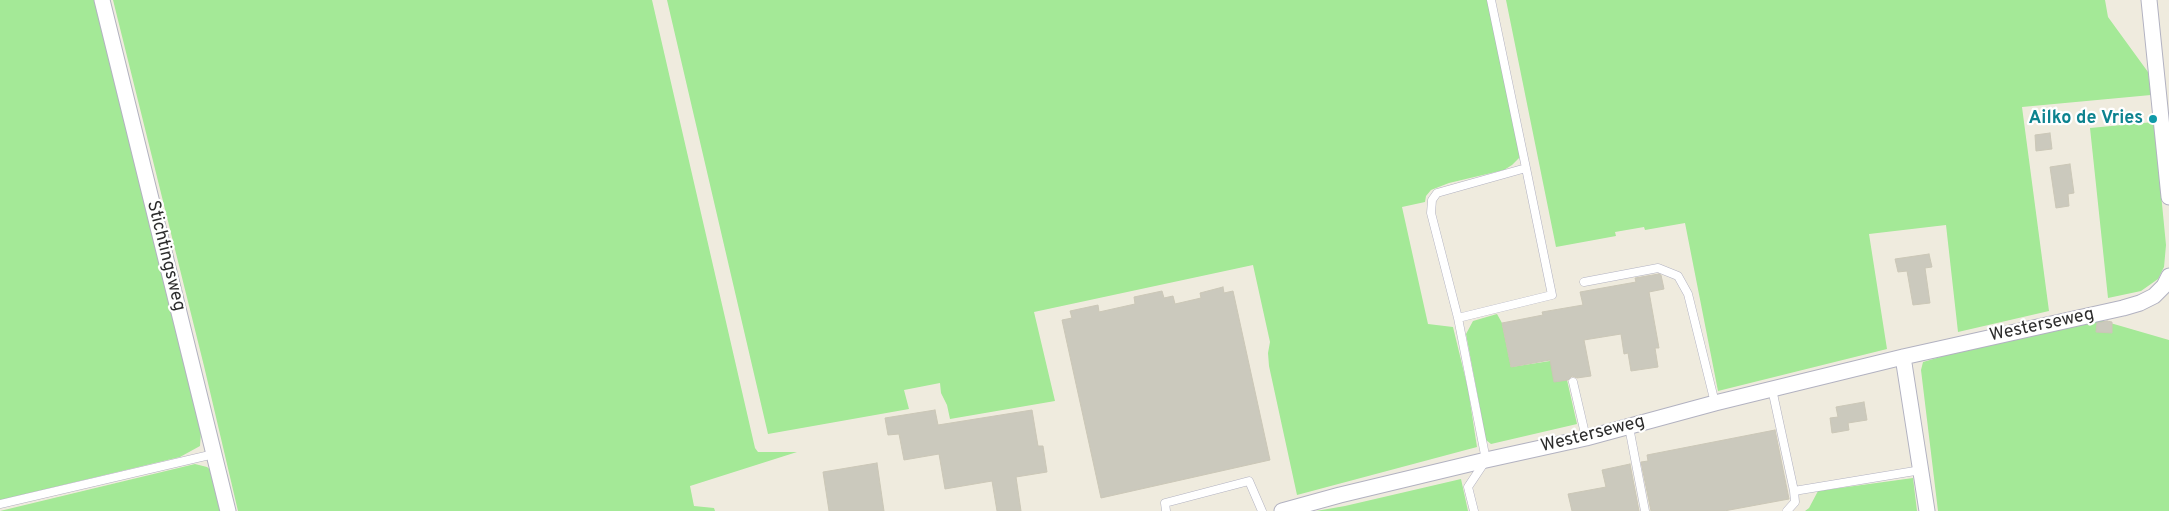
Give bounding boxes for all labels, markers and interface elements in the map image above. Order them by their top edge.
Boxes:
place label: Ailko de Vries [2028,108,2143,130]
marker: Ailko de Vries [2147,113,2159,125]
street label: Stichtingsweg [141,199,189,313]
street label: Westerseweg [1988,304,2096,348]
street label: Westerseweg [1539,412,1647,458]

